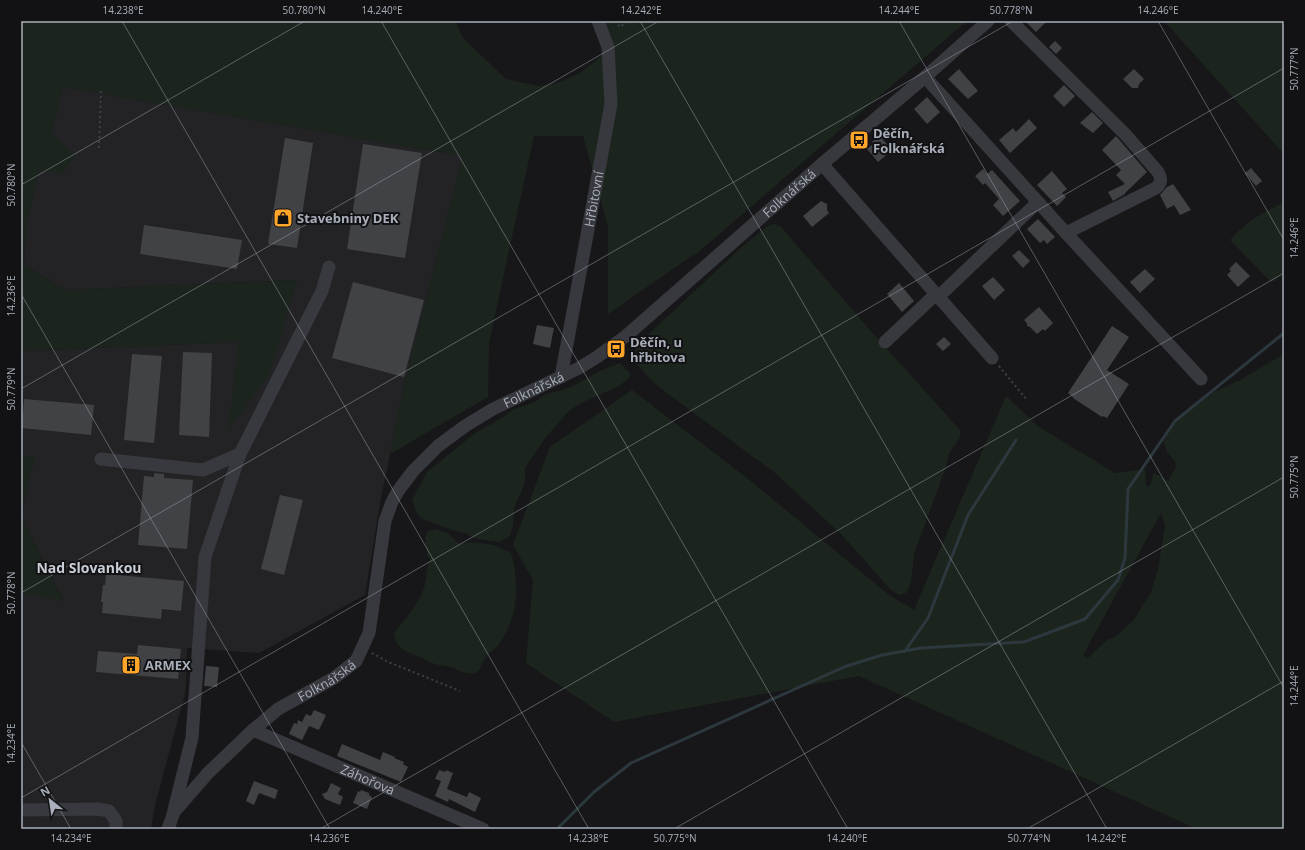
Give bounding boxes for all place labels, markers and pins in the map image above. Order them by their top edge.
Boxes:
place label: Děčín, Folknářská [873,124,945,157]
bus stop icon: Děčín, Folknářská [848,129,870,151]
shop icon: Stavebniny DEK [272,207,294,229]
place label: Stavebniny DEK [297,209,399,227]
place label: Děčín, u hřbitova [630,333,686,366]
bus stop icon: Děčín, u hřbitova [605,338,627,360]
building icon: ARMEX [120,654,142,676]
place label: ARMEX [145,656,191,674]

